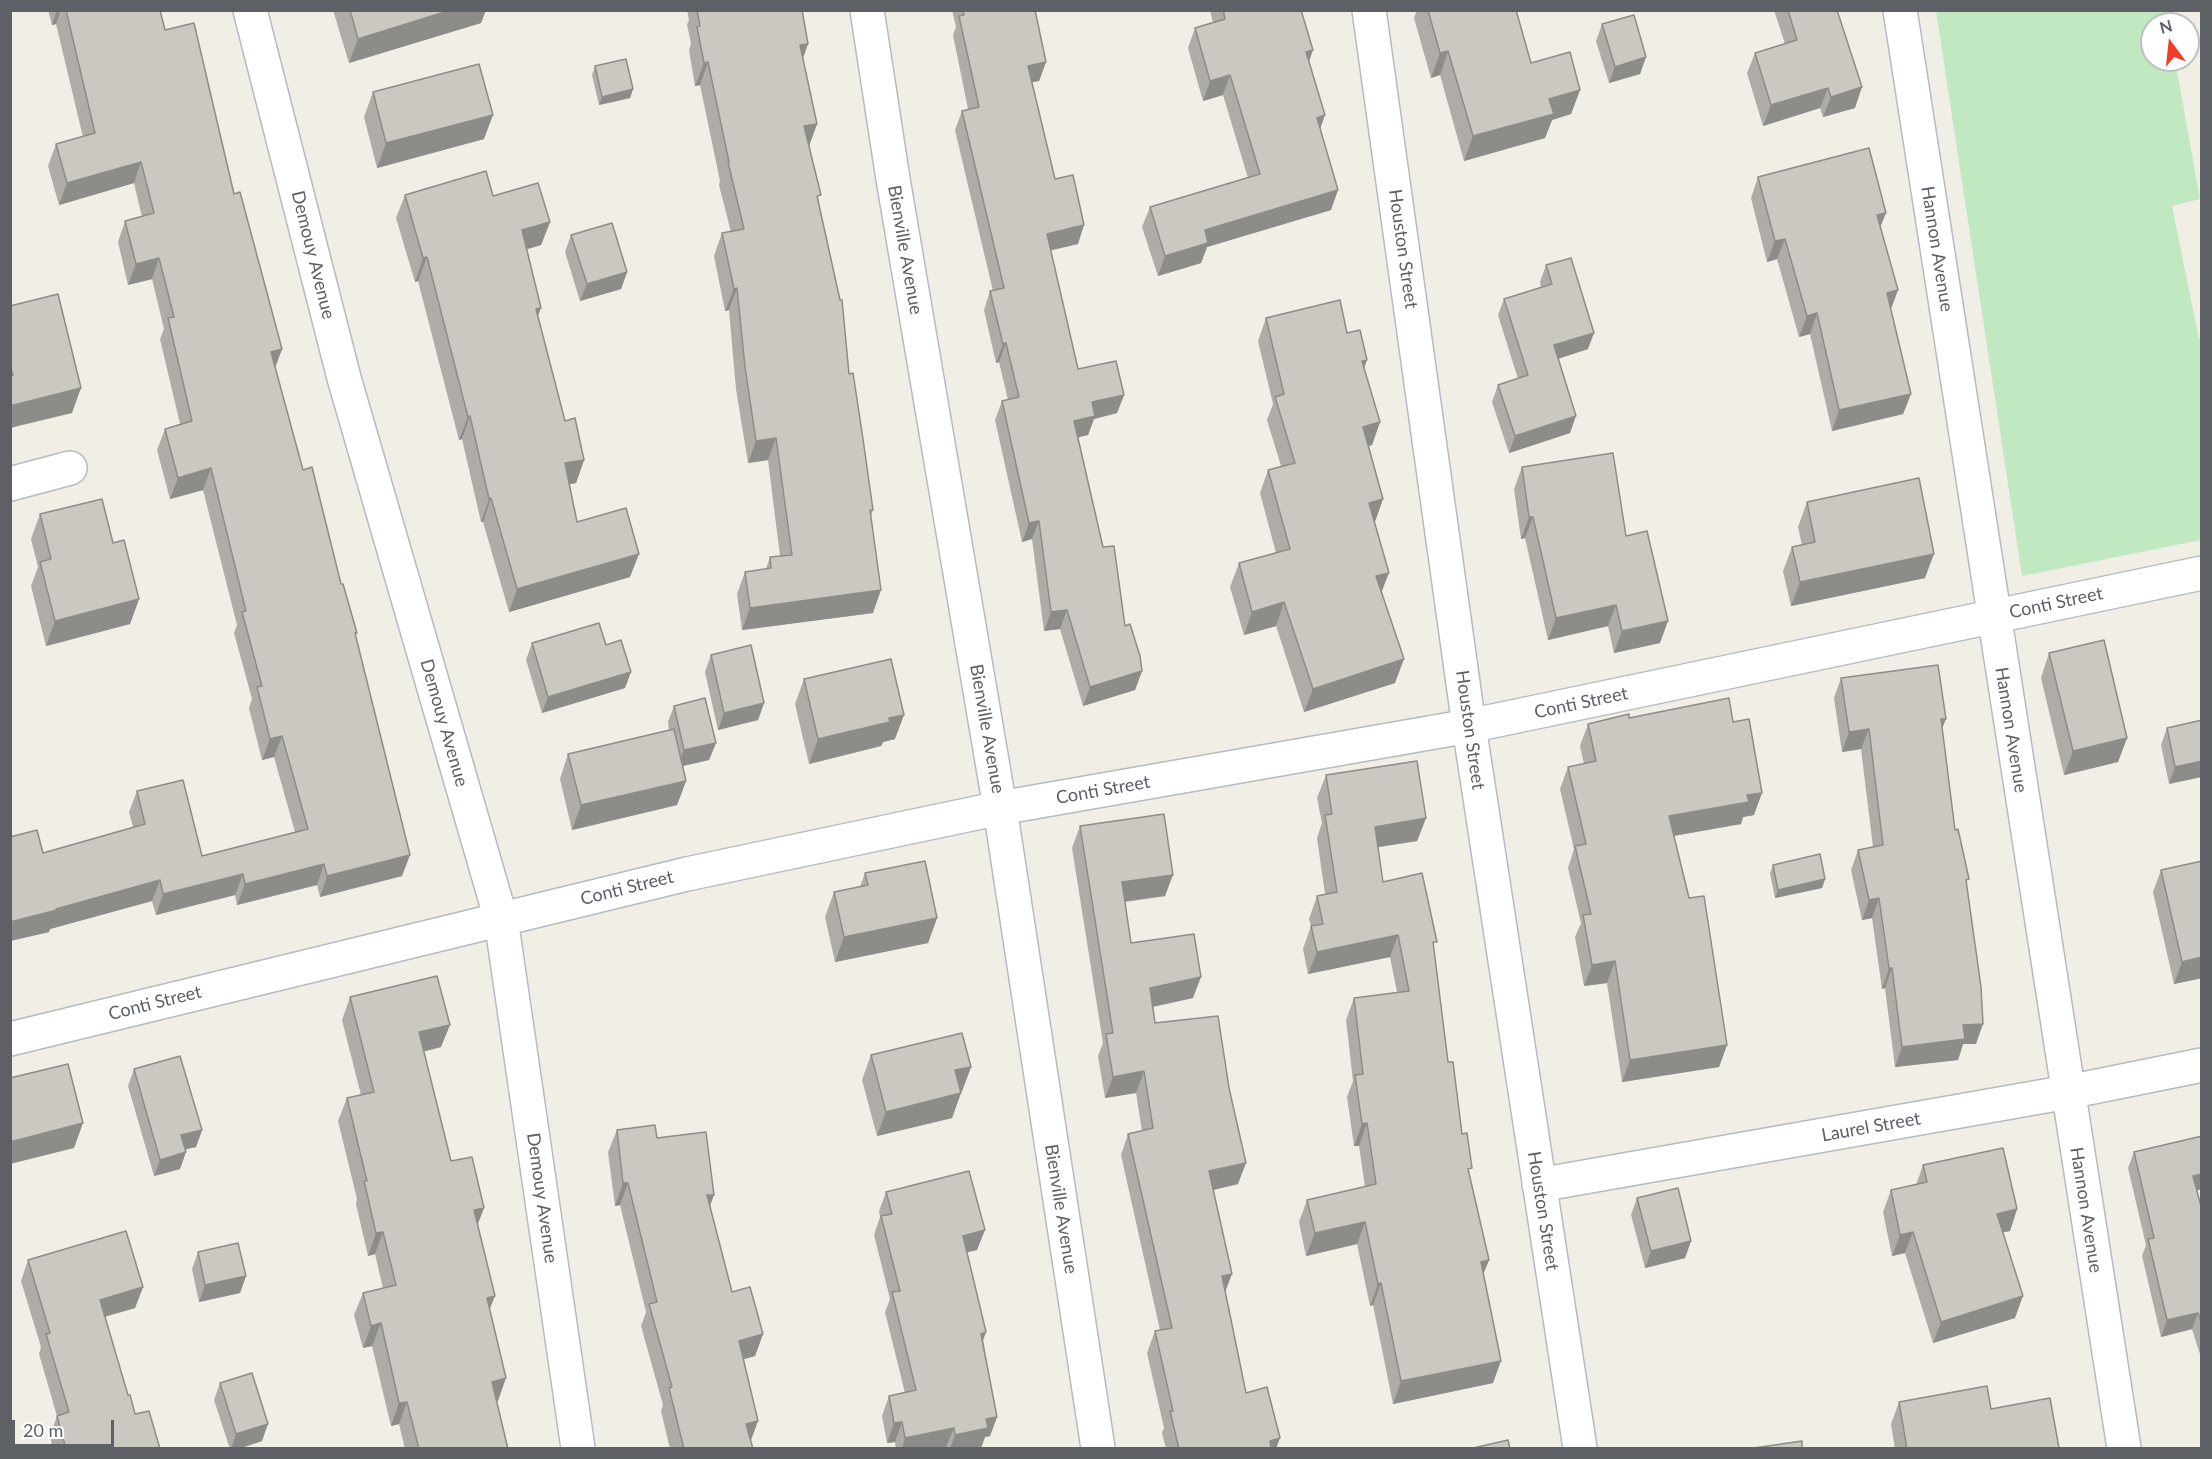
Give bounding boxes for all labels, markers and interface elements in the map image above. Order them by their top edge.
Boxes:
north arrow [2140,12,2200,72]
text: N [2157,15,2174,37]
street label: Bienville Avenue [883,184,927,316]
street label: Hannon Avenue [1916,185,1958,313]
street label: Houston Street [1384,188,1422,310]
street label: Demouy Avenue [287,189,339,321]
street label: Conti Street [2007,583,2105,623]
street label: Demouy Avenue [415,657,473,789]
street label: Bienville Avenue [965,663,1009,795]
street label: Hannon Avenue [1990,666,2032,794]
street label: Houston Street [1451,669,1489,791]
street label: Conti Street [1532,683,1630,723]
street label: Conti Street [1054,771,1152,809]
street label: Conti Street [578,866,676,910]
street label: Conti Street [106,981,204,1025]
street label: Laurel Street [1820,1108,1922,1146]
street label: Demouy Avenue [522,1131,562,1265]
street label: Bienville Avenue [1040,1143,1082,1275]
street label: Hannon Avenue [2065,1146,2107,1274]
street label: Houston Street [1523,1150,1563,1272]
scale bar [15,1408,117,1446]
text: 20 m [23,1419,63,1441]

